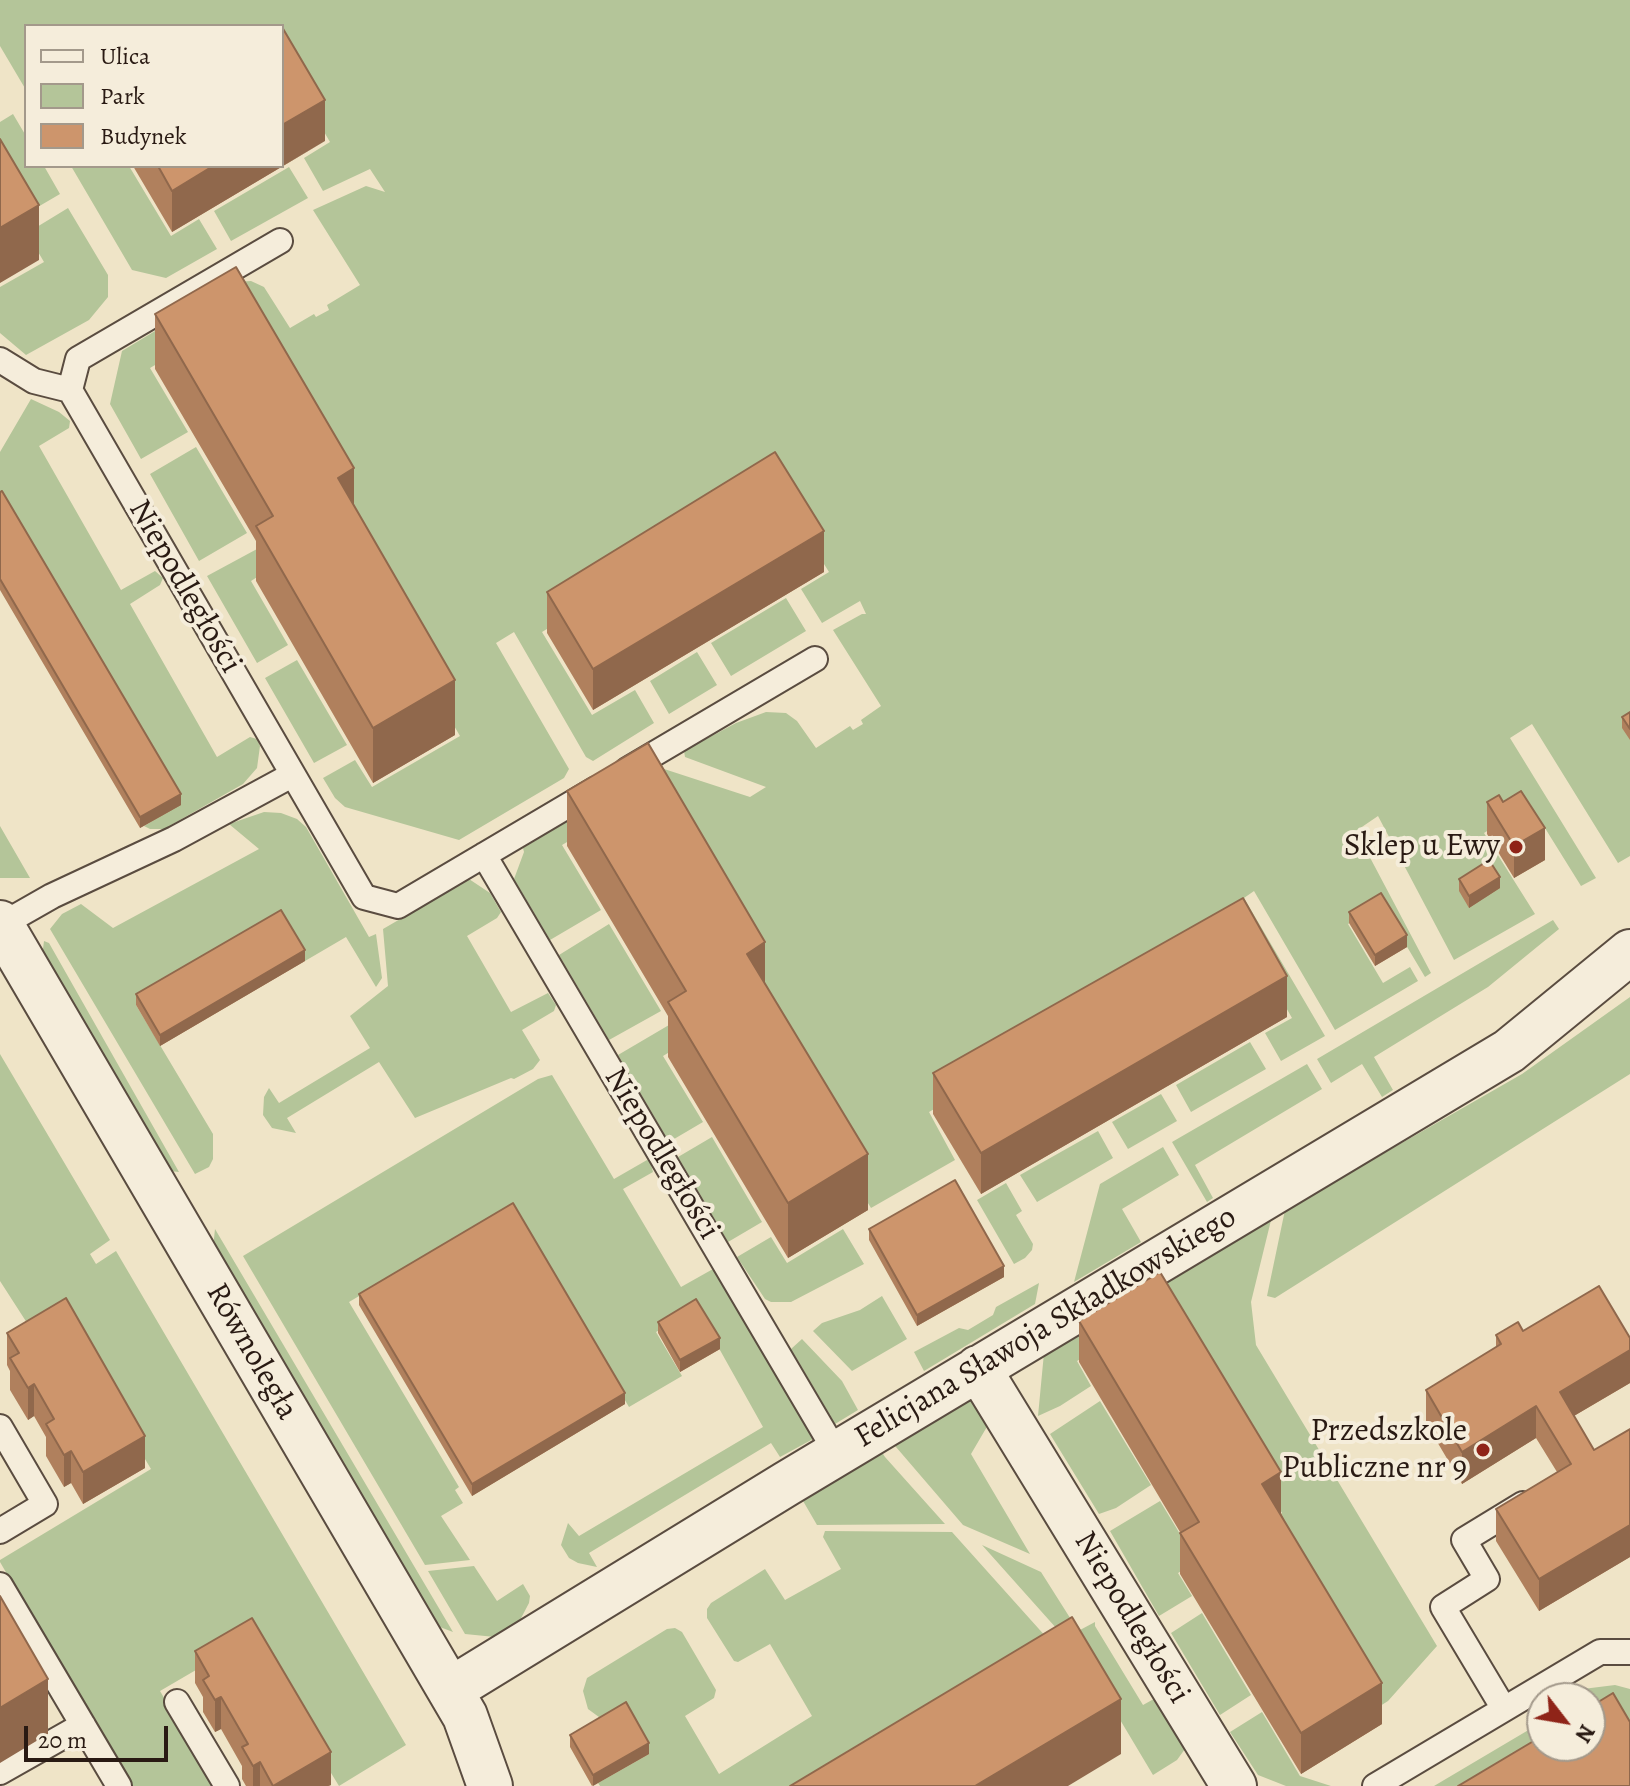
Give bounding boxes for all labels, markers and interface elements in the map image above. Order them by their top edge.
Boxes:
legend [24,24,284,168]
text: Ulica [100,40,150,72]
text: Park [100,80,145,112]
text: Budynek [100,120,187,152]
street label: Niepodległości [119,493,249,681]
place label: Sklep u Ewy [1344,828,1500,866]
marker: Sklep u Ewy [1507,838,1525,856]
street label: Niepodległości [595,1061,727,1247]
street label: Felicjana Sławoja Składkowskiego [848,1199,1244,1457]
street label: Równoległa [197,1277,305,1427]
place label: Przedszkole Publiczne nr 9 [1282,1413,1467,1488]
marker: Przedszkole Publiczne nr 9 [1474,1441,1492,1459]
street label: Niepodległości [1065,1525,1197,1711]
north arrow [1526,1682,1606,1762]
scale bar [28,1710,172,1760]
text: N [1568,1719,1602,1748]
text: 20 m [38,1724,87,1756]

